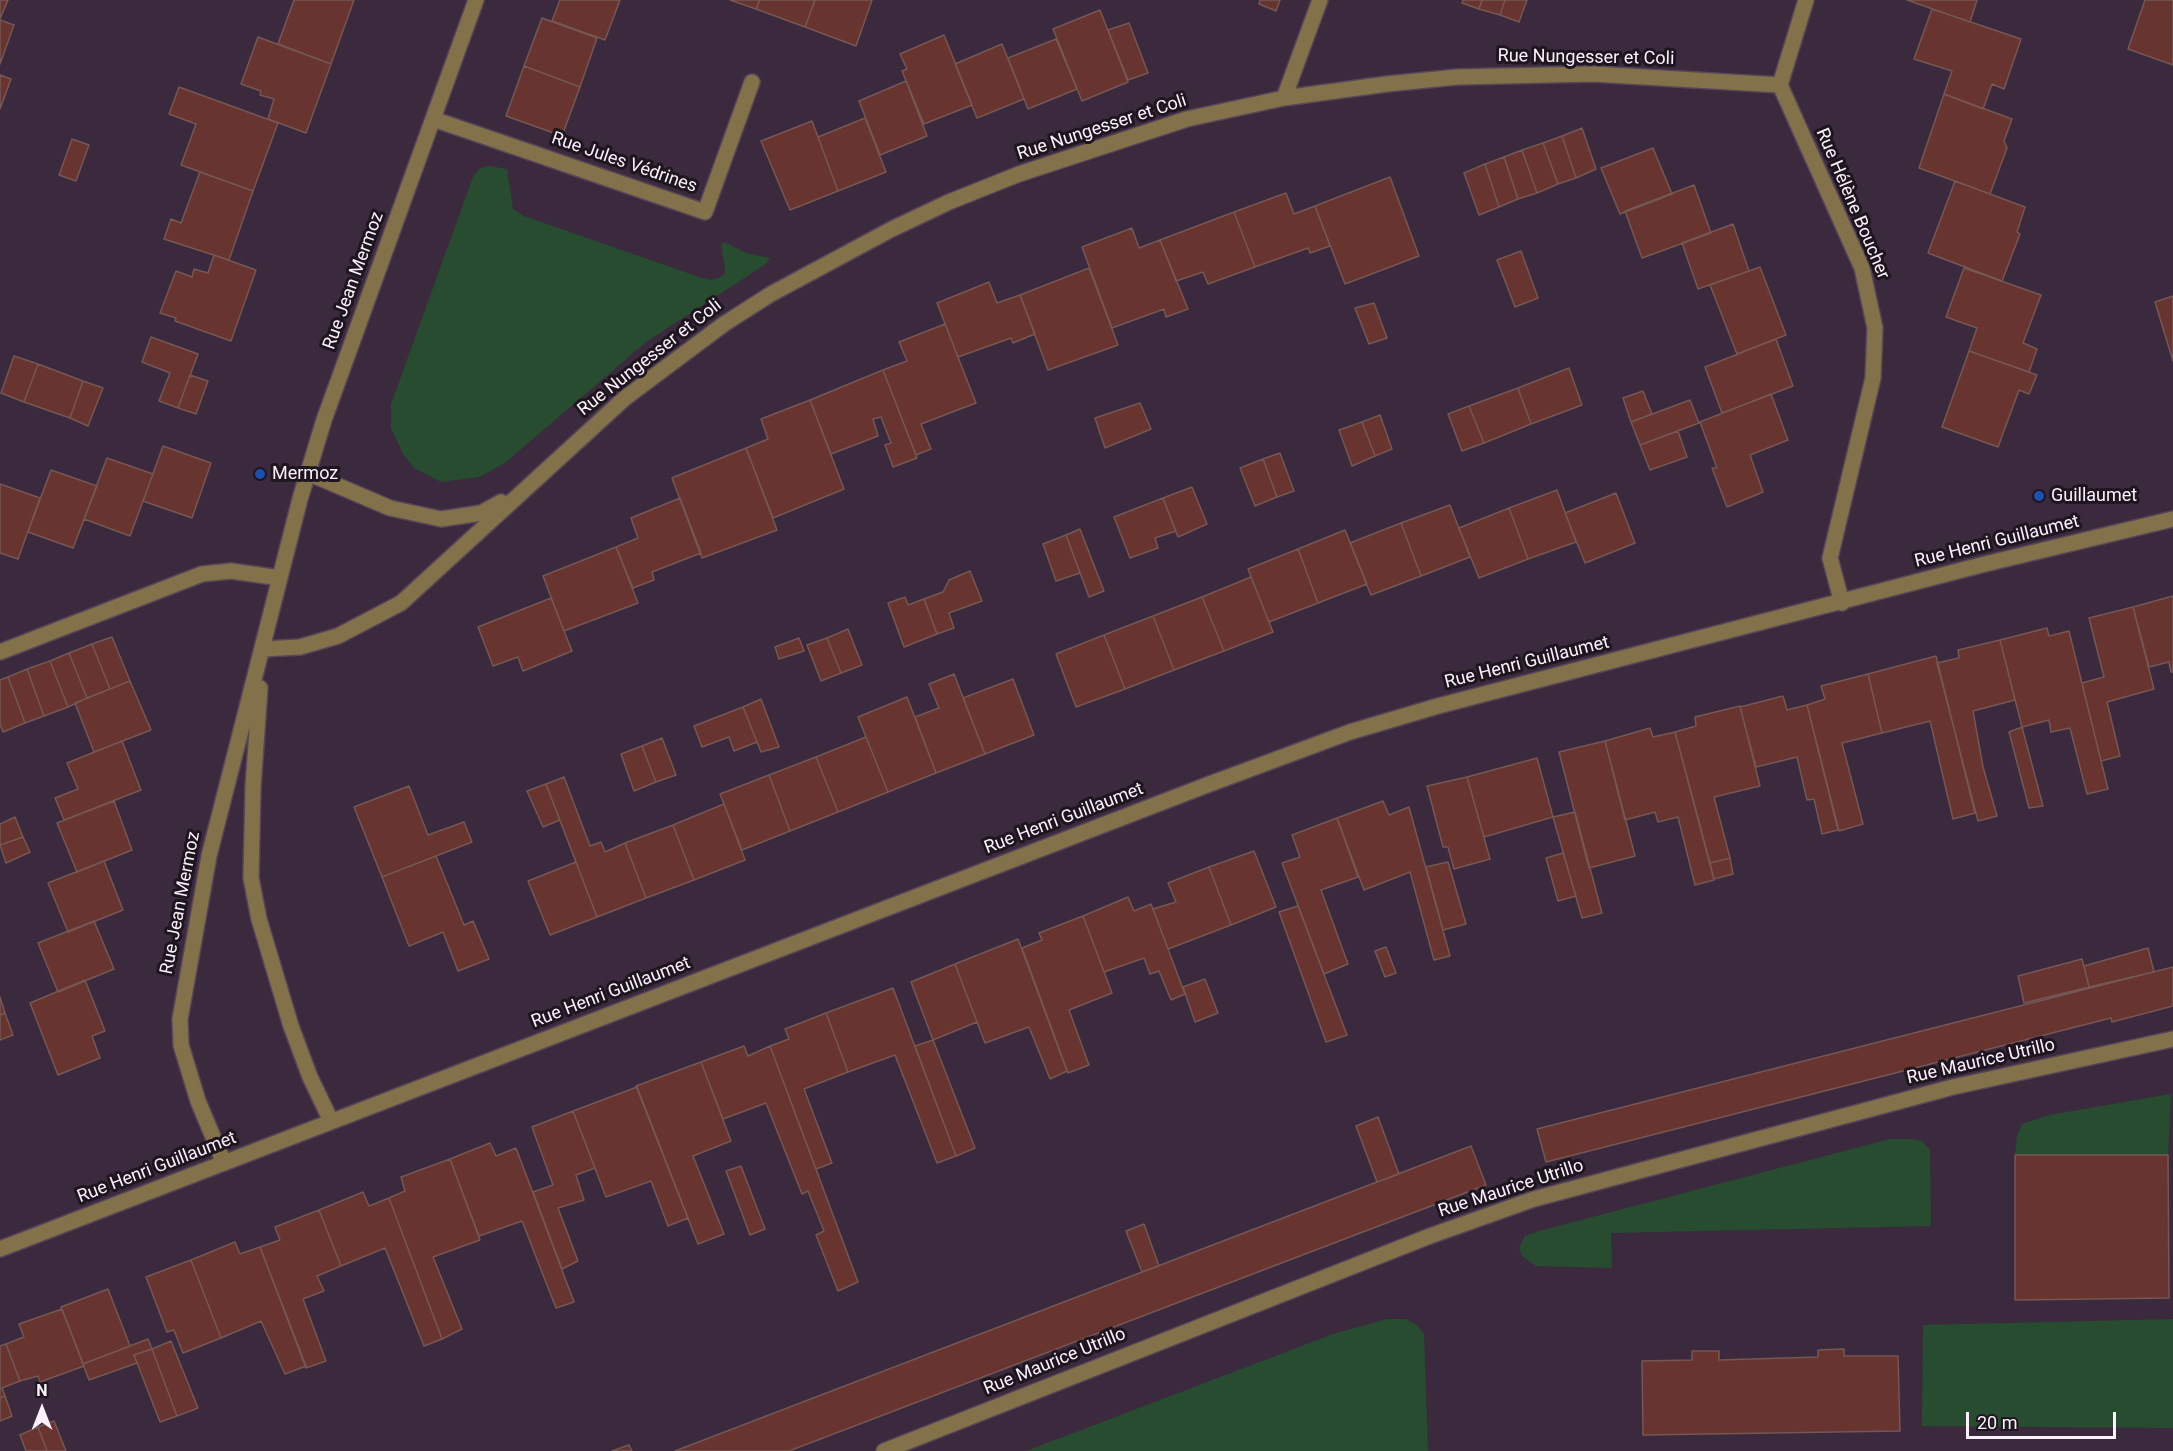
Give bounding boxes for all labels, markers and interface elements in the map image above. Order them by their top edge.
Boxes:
street label: Rue Nungesser et Coli [1497,46,1675,70]
street label: Rue Nungesser et Coli [1015,90,1189,166]
street label: Rue Hélène Boucher [1810,125,1894,283]
street label: Rue Jules Védrines [548,128,700,198]
street label: Rue Jean Mermoz [319,209,389,353]
street label: Rue Nungesser et Coli [574,295,726,421]
place label: Mermoz [272,463,338,485]
marker: Mermoz [253,467,267,481]
place label: Guillaumet [2051,485,2137,507]
marker: Guillaumet [2032,489,2046,503]
street label: Rue Henri Guillaumet [1913,511,2081,573]
street label: Rue Henri Guillaumet [1443,632,1611,694]
street label: Rue Henri Guillaumet [981,779,1147,859]
street label: Rue Jean Mermoz [157,830,205,976]
street label: Rue Henri Guillaumet [528,953,694,1033]
street label: Rue Maurice Utrillo [1905,1034,2057,1090]
street label: Rue Henri Guillaumet [74,1128,240,1208]
street label: Rue Maurice Utrillo [1436,1155,1586,1223]
street label: Rue Maurice Utrillo [981,1324,1129,1400]
north arrow [12,1379,72,1439]
text: N [36,1381,48,1400]
scale bar [1969,1400,2119,1438]
text: 20 m [1977,1412,2017,1433]

